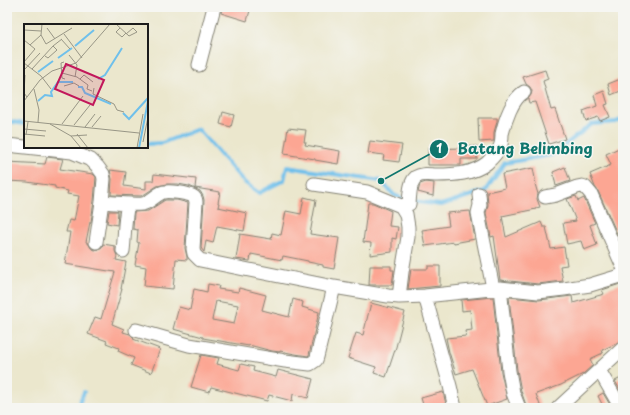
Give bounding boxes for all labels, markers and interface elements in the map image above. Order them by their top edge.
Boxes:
inset map [24,24,148,148]
callout: Batang Belimbing [429,135,600,162]
text: Batang Belimbing [457,136,593,159]
text: 1 [436,139,442,157]

